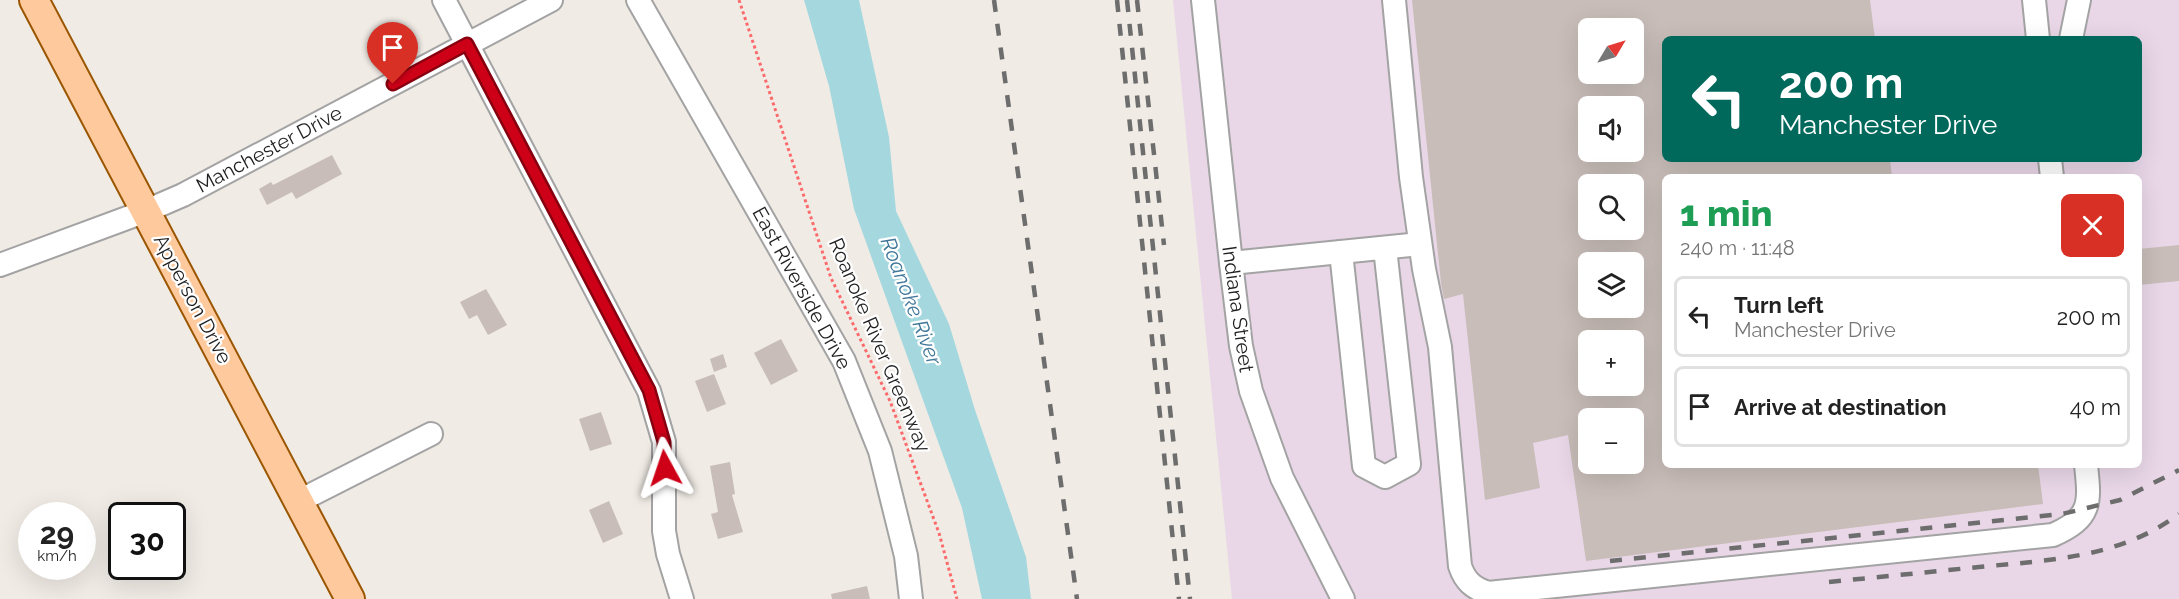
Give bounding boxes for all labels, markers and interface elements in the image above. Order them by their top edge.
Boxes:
north arrow [1578,18,1644,84]
map controls [1578,18,1644,474]
pin [367,22,418,84]
icon: arrive [376,31,409,64]
text: 200 m [1779,59,1903,108]
icon: left [1680,60,1758,138]
button: sound [1578,96,1644,162]
street label: Manchester Drive [192,100,346,198]
text: Manchester Drive [1779,109,1997,140]
button: search [1578,174,1644,240]
text: 1 min [1680,192,1772,234]
button: close [2061,194,2124,257]
street label: East Riverside Drive [747,203,857,374]
street label: Apperson Drive [149,230,237,368]
water label: Roanoke River [876,233,948,369]
street label: Roanoke River Greenway [824,234,936,456]
text: 240 m · 11:48 [1680,236,1795,260]
street label: Indiana Street [1217,244,1259,374]
button: layers [1578,252,1644,318]
text: Turn left [1734,292,1824,318]
icon: left [1683,300,1716,333]
text: 200 m [2057,304,2121,330]
text: Manchester Drive [1734,318,1896,342]
button: + [1578,330,1644,396]
icon: arrive [1683,390,1716,423]
text: Arrive at destination [1734,394,1947,420]
text: 40 m [2070,394,2121,420]
button: − [1578,408,1644,474]
position arrow [633,436,697,500]
speed limit sign: 30 [108,502,186,580]
text: 29 [40,516,74,551]
text: km/h [37,547,77,565]

